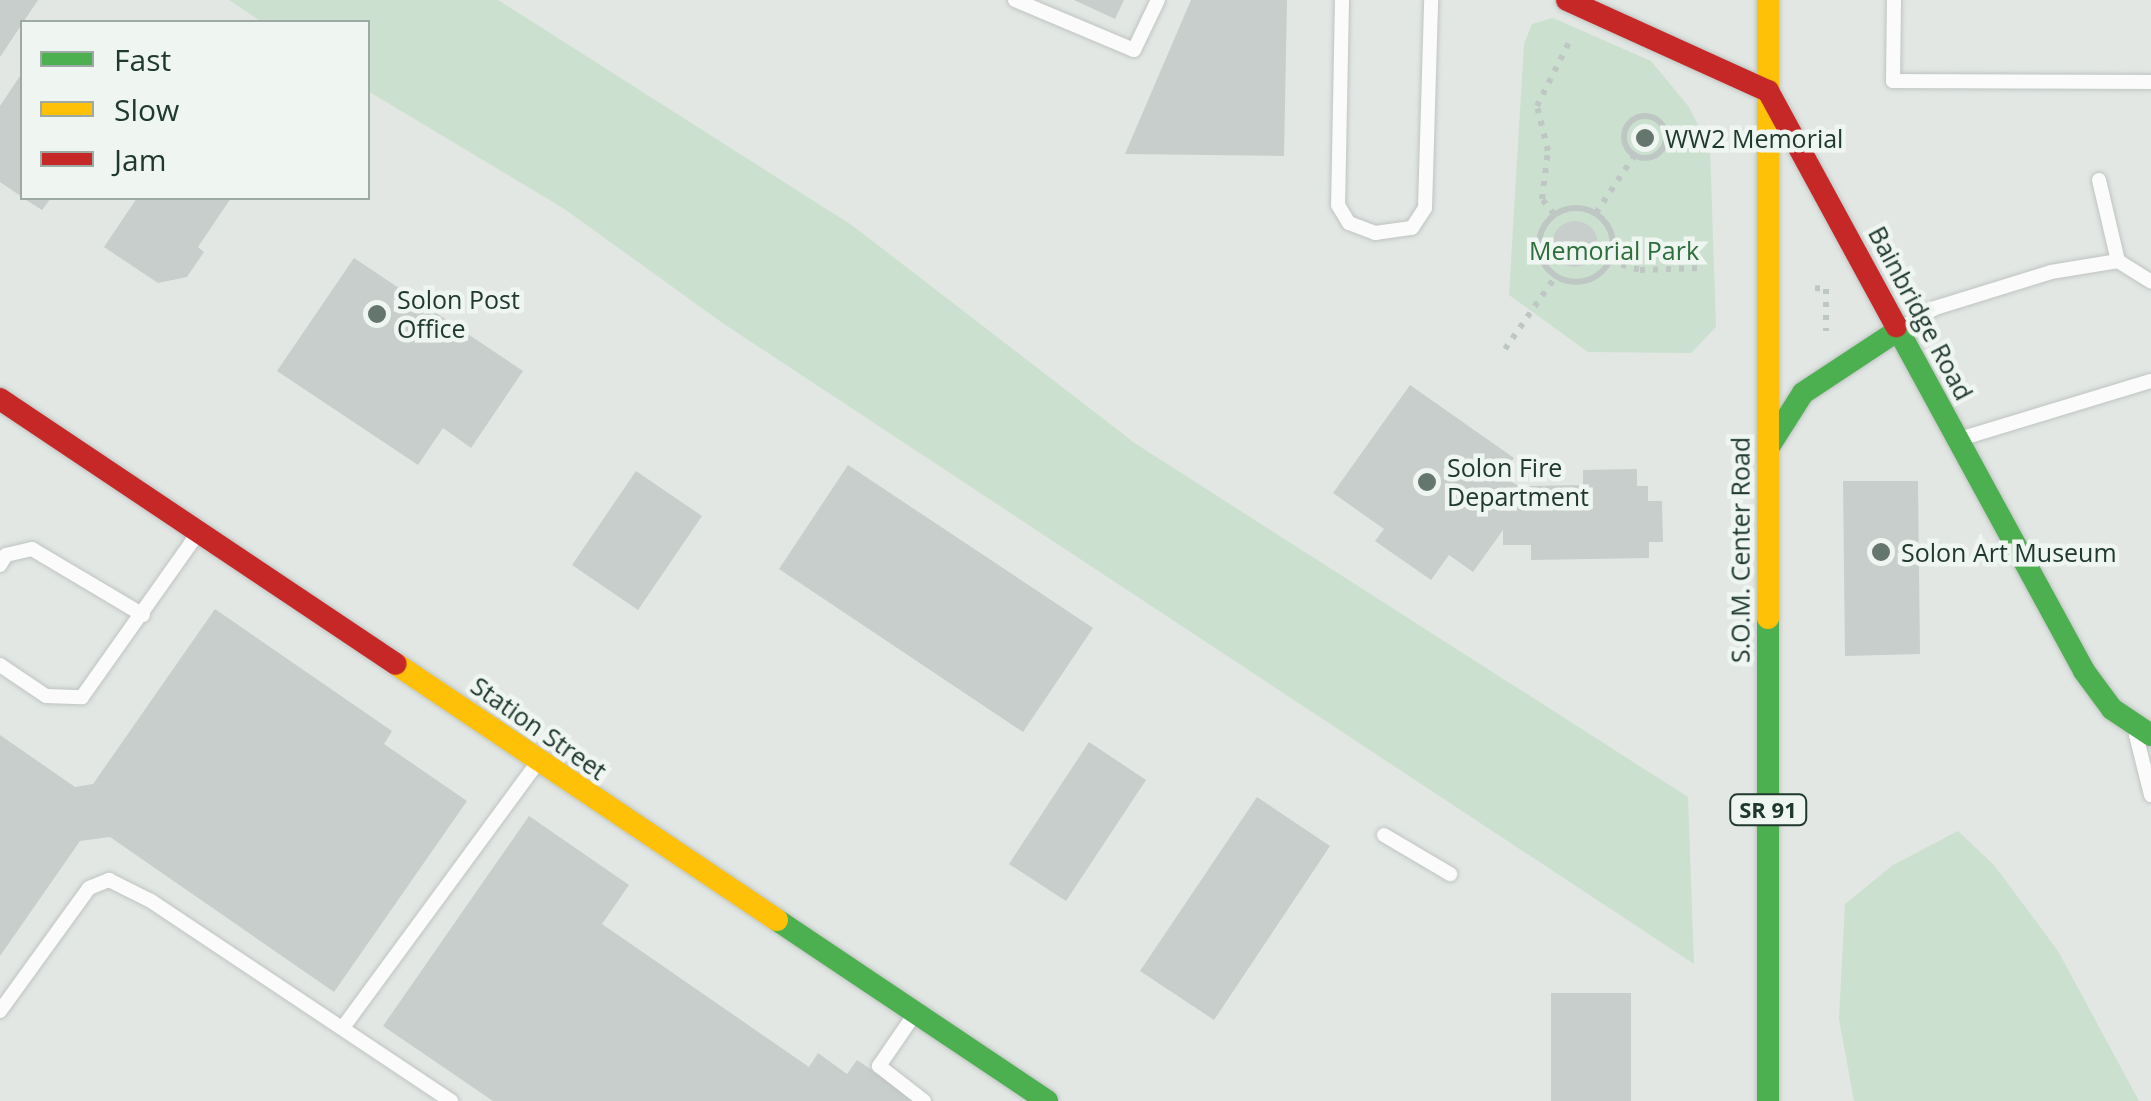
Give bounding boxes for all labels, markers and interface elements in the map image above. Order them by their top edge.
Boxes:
legend [20,20,370,200]
text: Fast [114,39,171,80]
text: Slow [114,89,179,130]
place label: WW2 Memorial [1665,123,1843,153]
marker: WW2 Memorial [1634,127,1656,149]
text: Jam [114,139,167,180]
street label: Bainbridge Road [1863,221,1979,405]
park label: Memorial Park [1529,235,1699,265]
place label: Solon Post Office [397,285,520,344]
marker: Solon Post Office [366,303,388,325]
street label: S.O.M. Center Road [1725,437,1755,663]
place label: Solon Fire Department [1447,453,1589,512]
marker: Solon Fire Department [1416,471,1438,493]
place label: Solon Art Museum [1901,537,2117,567]
marker: Solon Art Museum [1870,541,1892,563]
street label: Station Street [466,670,612,786]
road number: SR 91 [1728,793,1808,827]

